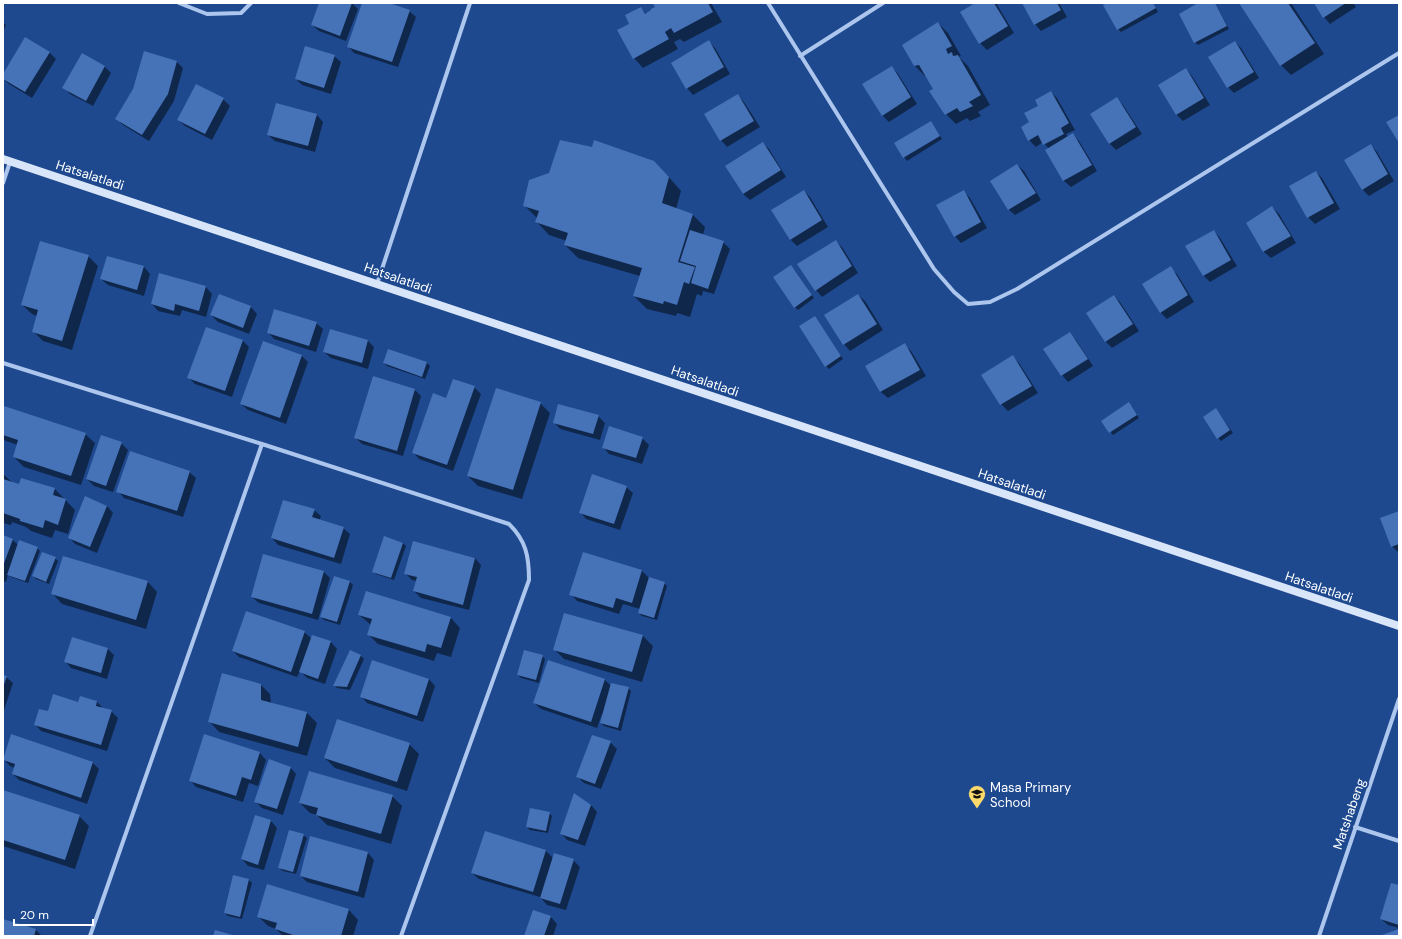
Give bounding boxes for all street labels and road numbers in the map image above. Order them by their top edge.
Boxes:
street label: Hatsalatladi [54,156,126,194]
street label: Hatsalatladi [362,258,434,298]
street label: Hatsalatladi [669,361,741,401]
street label: Hatsalatladi [976,464,1048,504]
street label: Hatsalatladi [1283,567,1355,607]
street label: Matshabeng [1329,776,1369,852]

